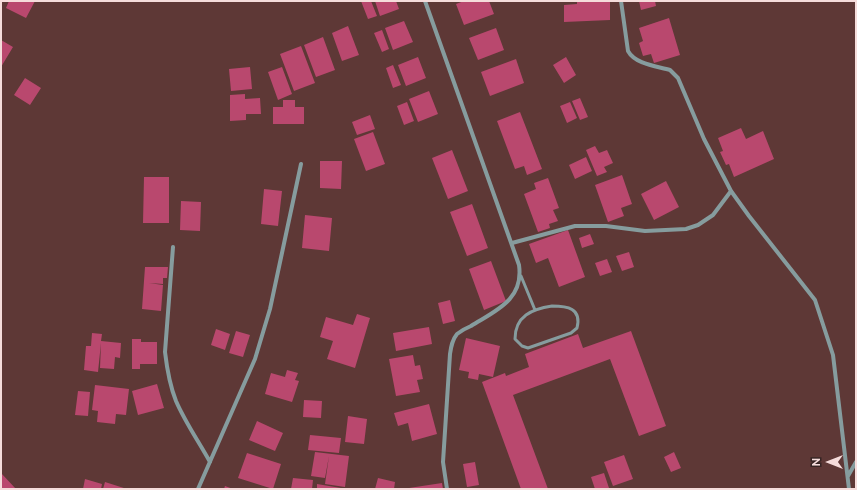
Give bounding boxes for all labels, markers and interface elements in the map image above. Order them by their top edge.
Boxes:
north arrow [809,442,849,482]
text: N [810,458,823,466]

